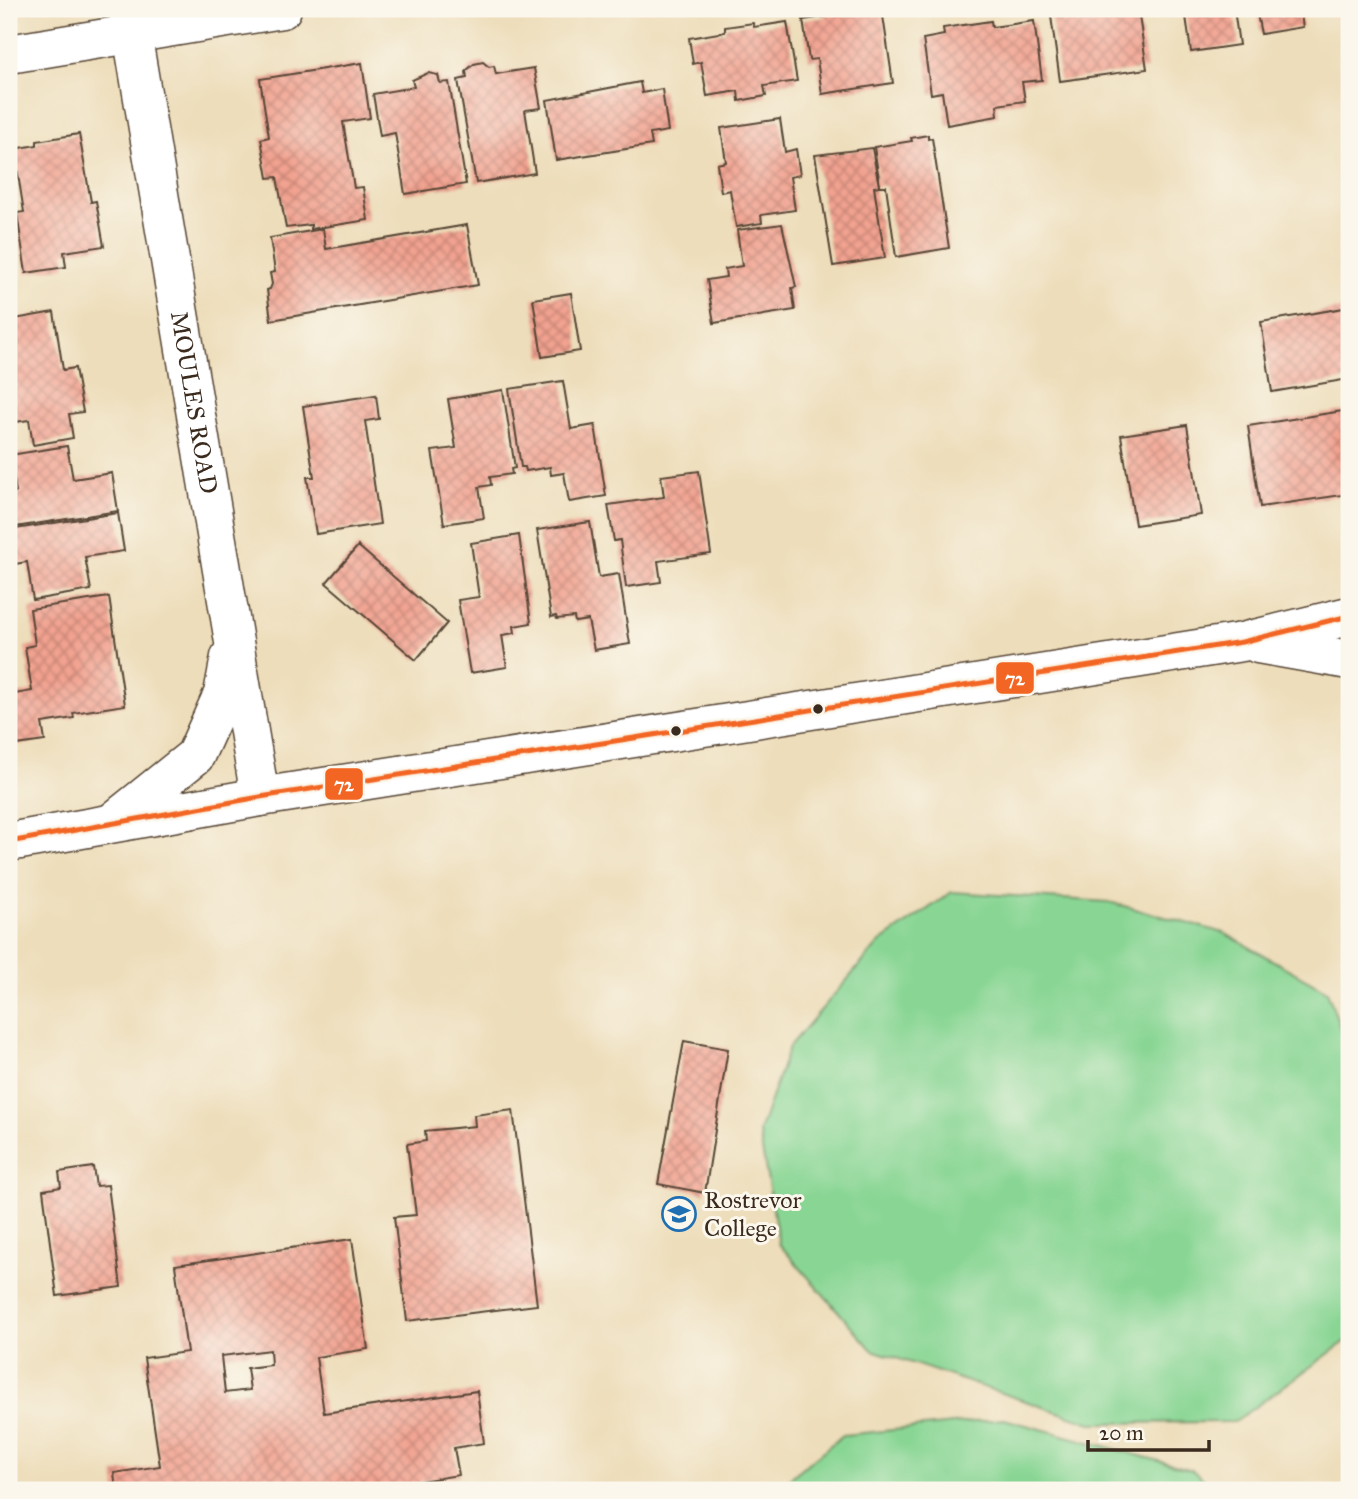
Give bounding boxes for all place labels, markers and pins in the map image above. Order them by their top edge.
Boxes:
unlabelled marker [811,702,825,716]
unlabelled marker [669,724,683,738]
place label: Rostrevor College [704,1185,801,1243]
school or university icon: Rostrevor College [660,1195,698,1233]

